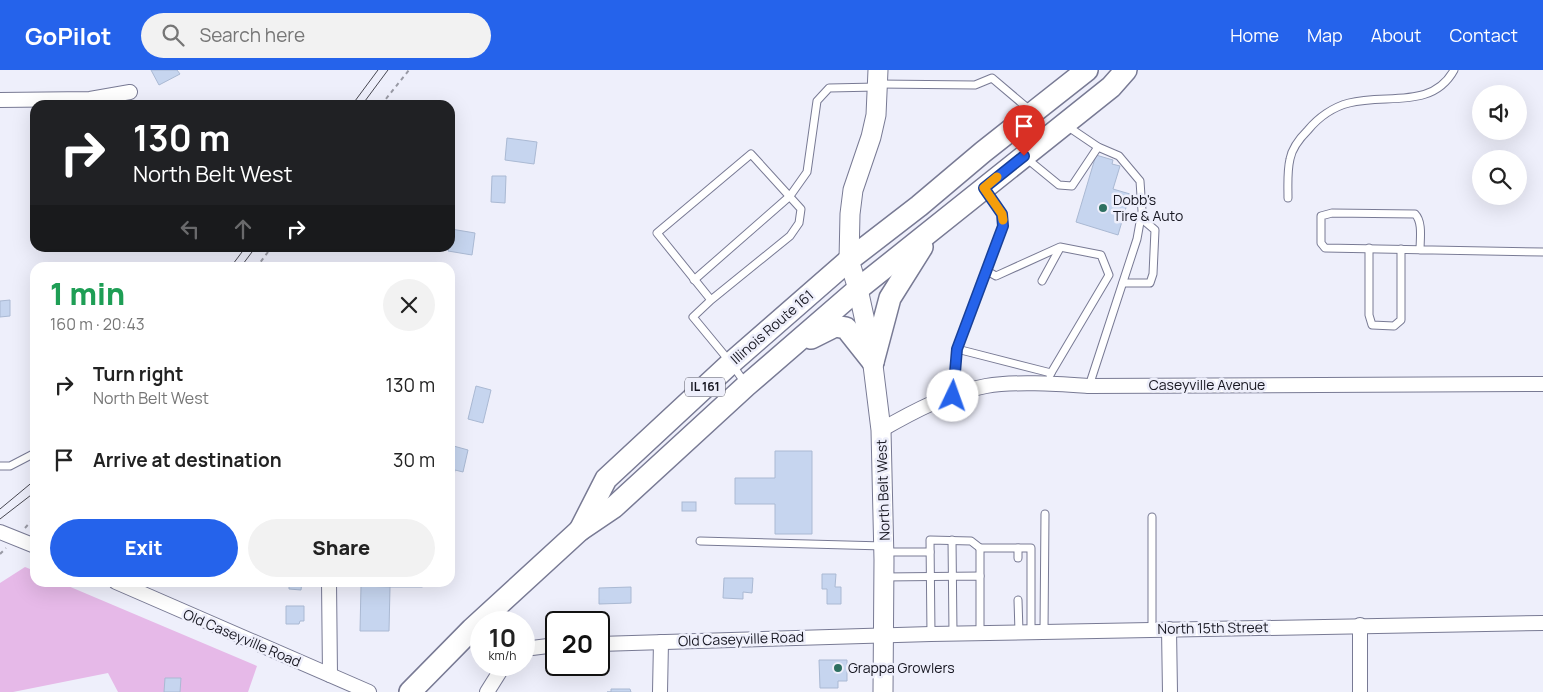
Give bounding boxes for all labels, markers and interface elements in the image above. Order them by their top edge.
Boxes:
search box [141,13,491,58]
text: GoPilot [25,19,111,52]
icon: search [159,21,187,49]
text: Search here [199,22,305,48]
text: Home [1230,23,1279,47]
text: Map [1307,23,1343,47]
text: About [1371,23,1421,47]
text: Contact [1449,23,1518,47]
map controls [1472,85,1527,205]
button: sound [1472,85,1527,140]
pin [1003,105,1045,156]
icon: arrive [1010,112,1038,140]
text: 130 m [133,114,230,162]
icon: right [50,120,115,185]
button: search [1472,150,1527,205]
text: North Belt West [133,159,292,189]
place label: Dobb's Tire & Auto [1113,190,1183,225]
marker: Dobb's Tire & Auto [1097,202,1109,214]
icon: left [176,215,204,243]
icon: ahead [229,215,257,243]
icon: right [282,215,310,243]
text: 1 min [50,273,125,314]
button: close [383,279,435,331]
street label: Illinois Route 161 [726,285,817,368]
text: 160 m · 20:43 [50,313,145,335]
text: Turn right [93,361,183,387]
position arrow [926,369,978,421]
icon: right [50,371,78,399]
text: 130 m [386,372,435,398]
street label: Caseyville Avenue [1149,375,1265,394]
road number: IL 161 [685,378,725,396]
text: North Belt West [93,387,209,409]
street label: North Belt West [871,439,894,541]
icon: arrive [50,446,78,474]
text: Arrive at destination [93,447,282,473]
text: 30 m [393,447,435,473]
button: Exit [50,519,238,577]
button: Share [248,519,435,577]
street label: Old Caseyville Road [180,604,304,671]
speed limit sign: 20 [545,611,610,676]
street label: North 15th Street [1157,617,1269,638]
text: 10 [489,620,516,655]
street label: Old Caseyville Road [678,627,804,650]
text: km/h [489,647,516,664]
place label: Grappa Growlers [848,658,955,677]
marker: Grappa Growlers [832,662,844,674]

